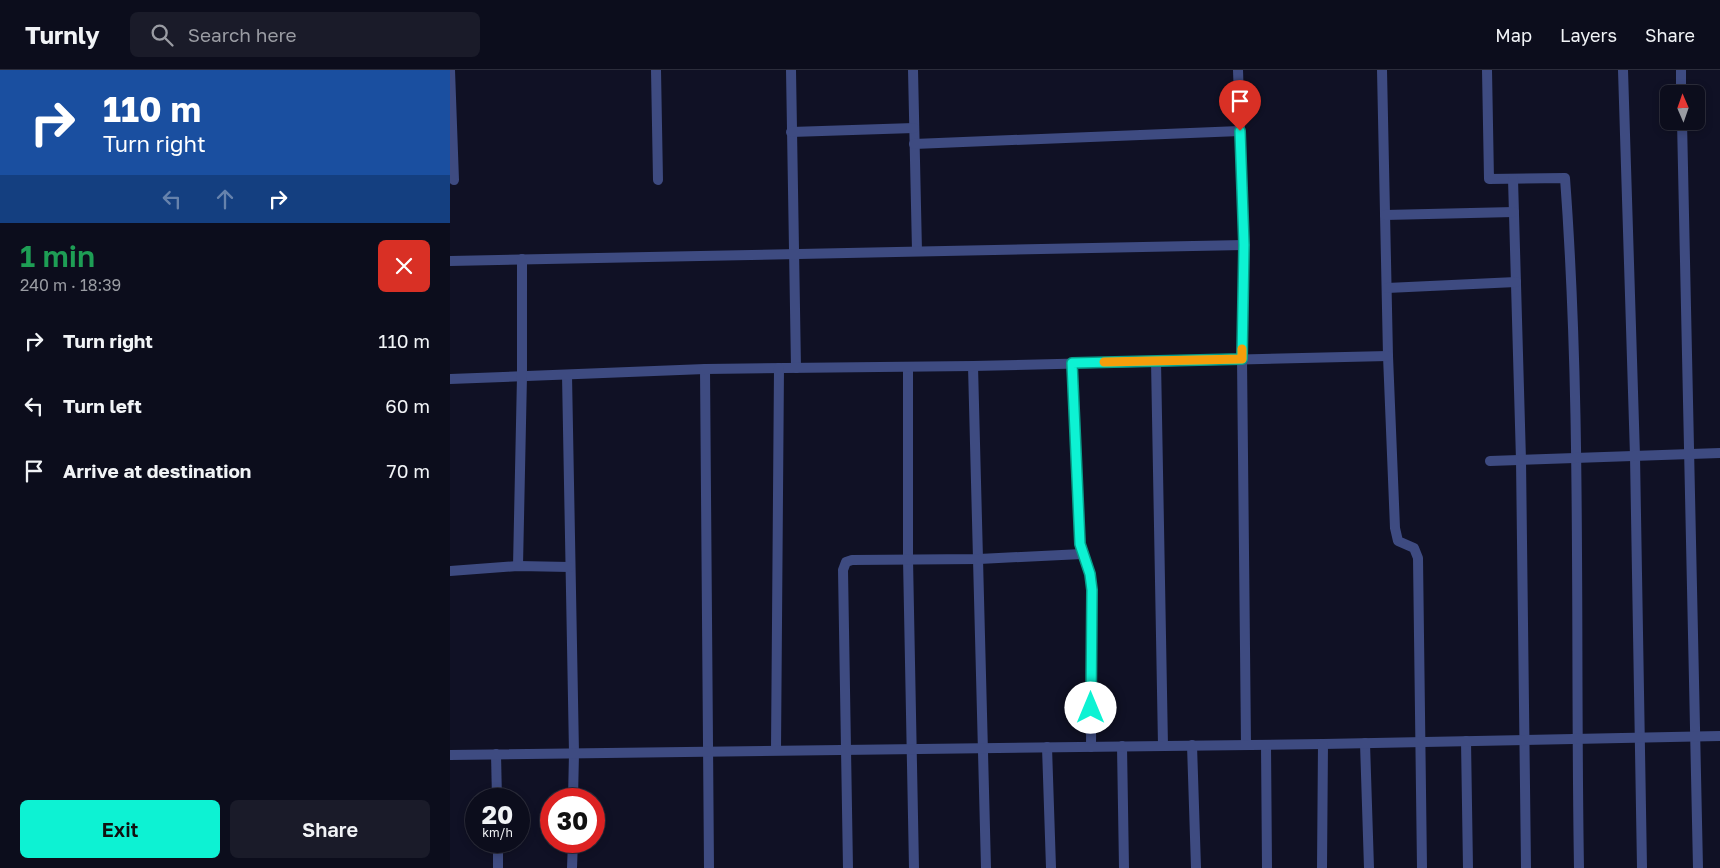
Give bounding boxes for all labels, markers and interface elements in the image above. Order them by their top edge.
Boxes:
search box [130,12,480,57]
text: Turnly [25,20,100,49]
icon: search [148,21,176,49]
text: Search here [188,23,297,46]
text: Map [1495,24,1532,46]
text: Layers [1560,24,1617,46]
text: Share [1645,24,1695,46]
pin [1219,80,1261,131]
north arrow [1660,85,1705,130]
map controls [1660,85,1705,130]
icon: arrive [1226,87,1254,115]
text: 110 m [103,88,201,130]
icon: right [20,90,85,155]
text: Turn right [103,130,206,157]
icon: left [158,185,186,213]
icon: ahead [211,185,239,213]
icon: right [264,185,292,213]
text: 1 min [20,238,95,274]
button: close [378,240,430,292]
text: 240 m · 18:39 [20,275,121,295]
icon: right [20,327,48,355]
text: Turn right [63,329,153,352]
text: 110 m [378,329,430,352]
icon: left [20,392,48,420]
text: Turn left [63,394,142,417]
text: 60 m [385,394,430,417]
icon: arrive [20,457,48,485]
text: Arrive at destination [63,459,251,482]
text: 70 m [387,459,430,482]
position arrow [1064,681,1116,733]
speed limit sign: 30 [540,788,605,853]
text: 20 [482,799,513,830]
button: Exit [20,800,220,858]
button: Share [230,800,430,858]
text: km/h [482,825,513,840]

